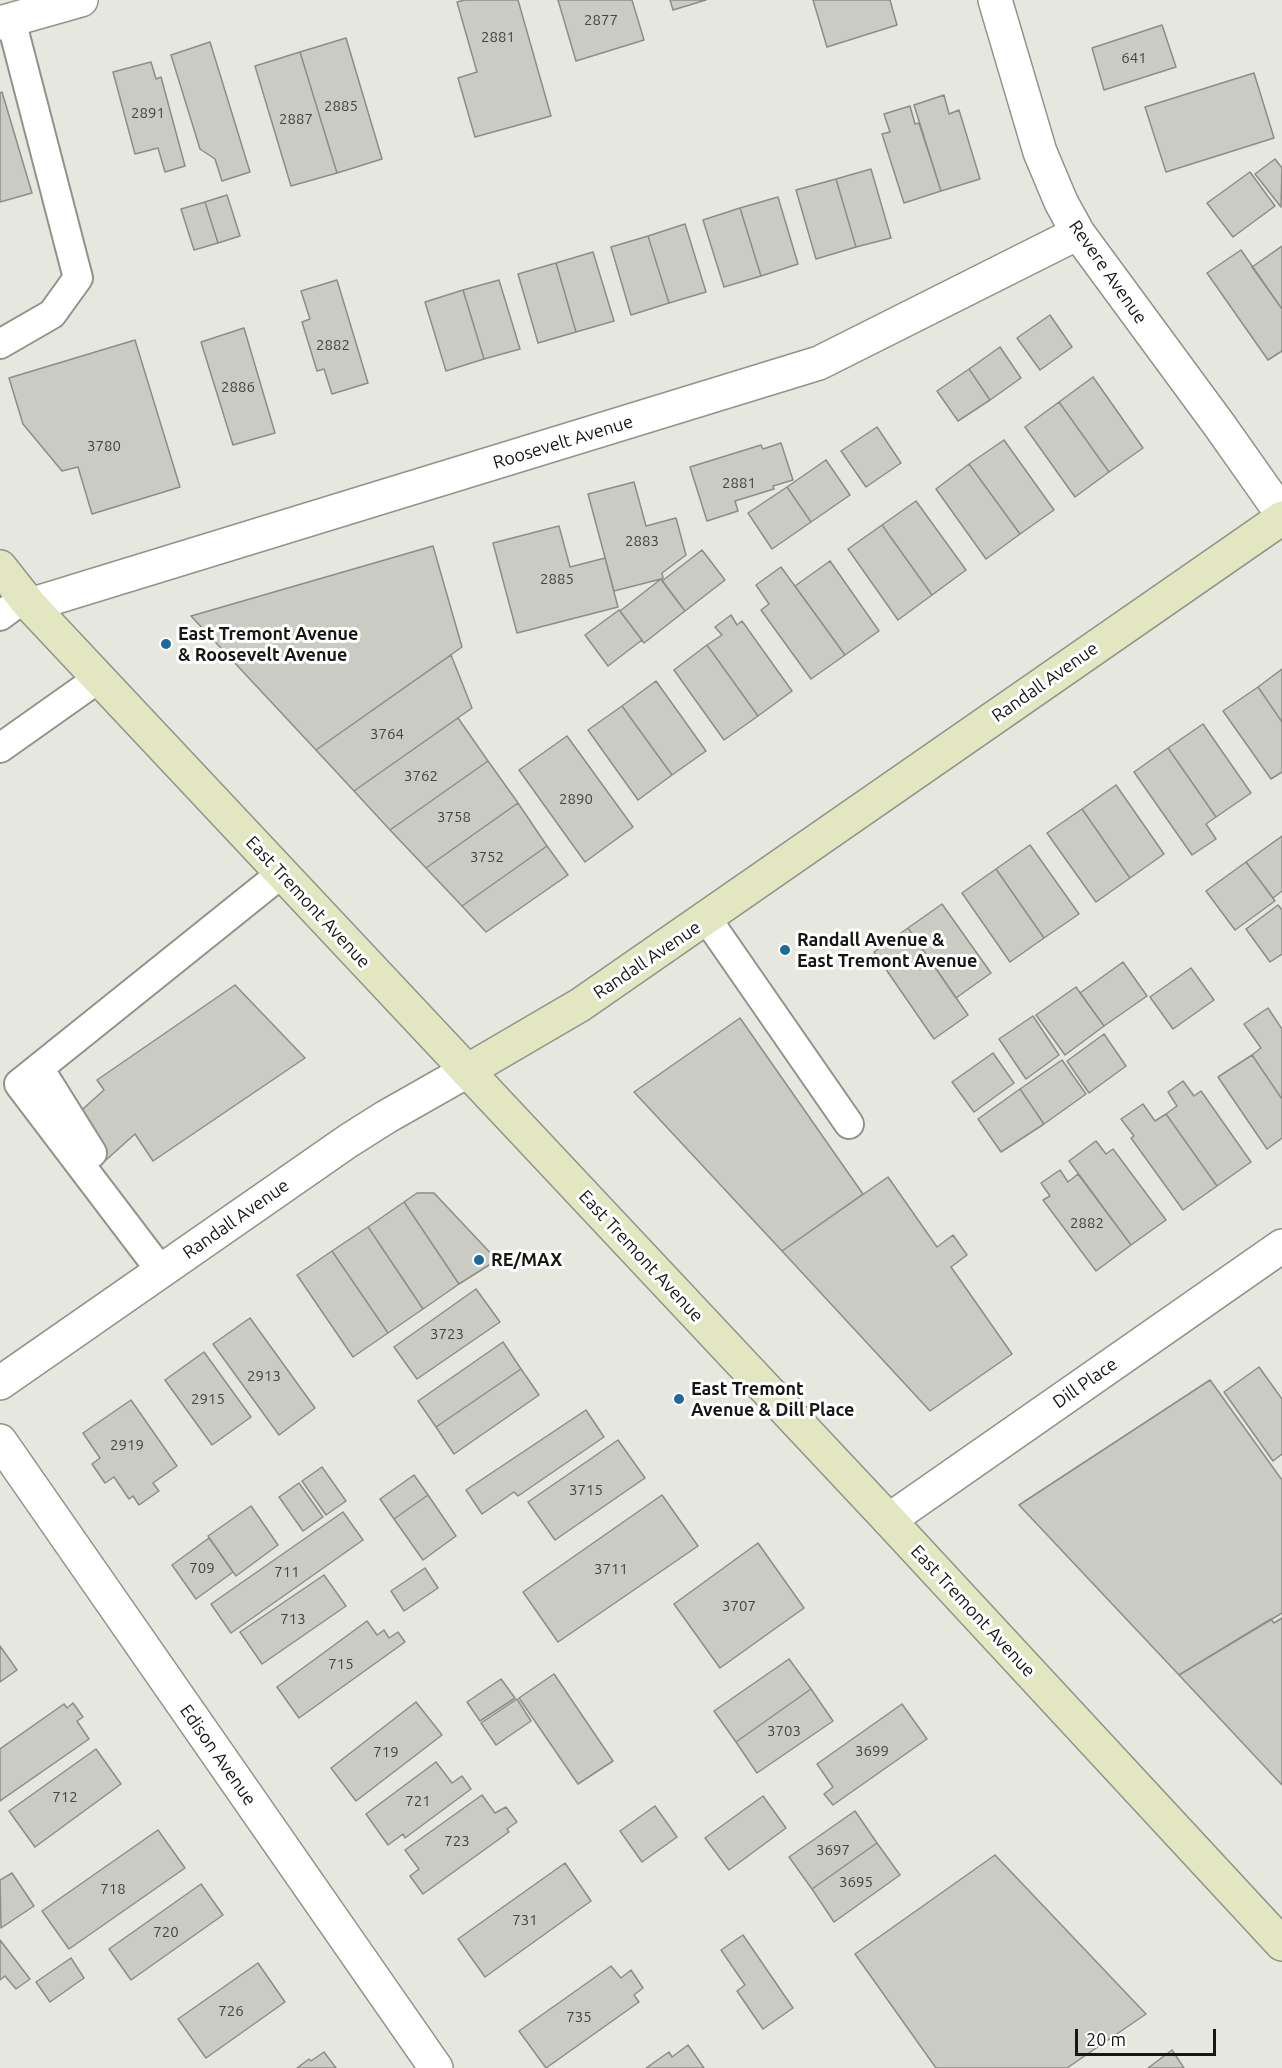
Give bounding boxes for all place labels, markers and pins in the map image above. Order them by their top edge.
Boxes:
place label: East Tremont Avenue & Roosevelt Avenue [178,623,358,666]
marker: East Tremont Avenue & Roosevelt Avenue [159,637,173,651]
place label: Randall Avenue & East Tremont Avenue [797,929,977,972]
marker: Randall Avenue & East Tremont Avenue [778,943,792,957]
place label: RE/MAX [491,1249,562,1271]
marker: RE/MAX [472,1253,486,1267]
place label: East Tremont Avenue & Dill Place [691,1378,854,1420]
marker: East Tremont Avenue & Dill Place [672,1392,686,1406]

